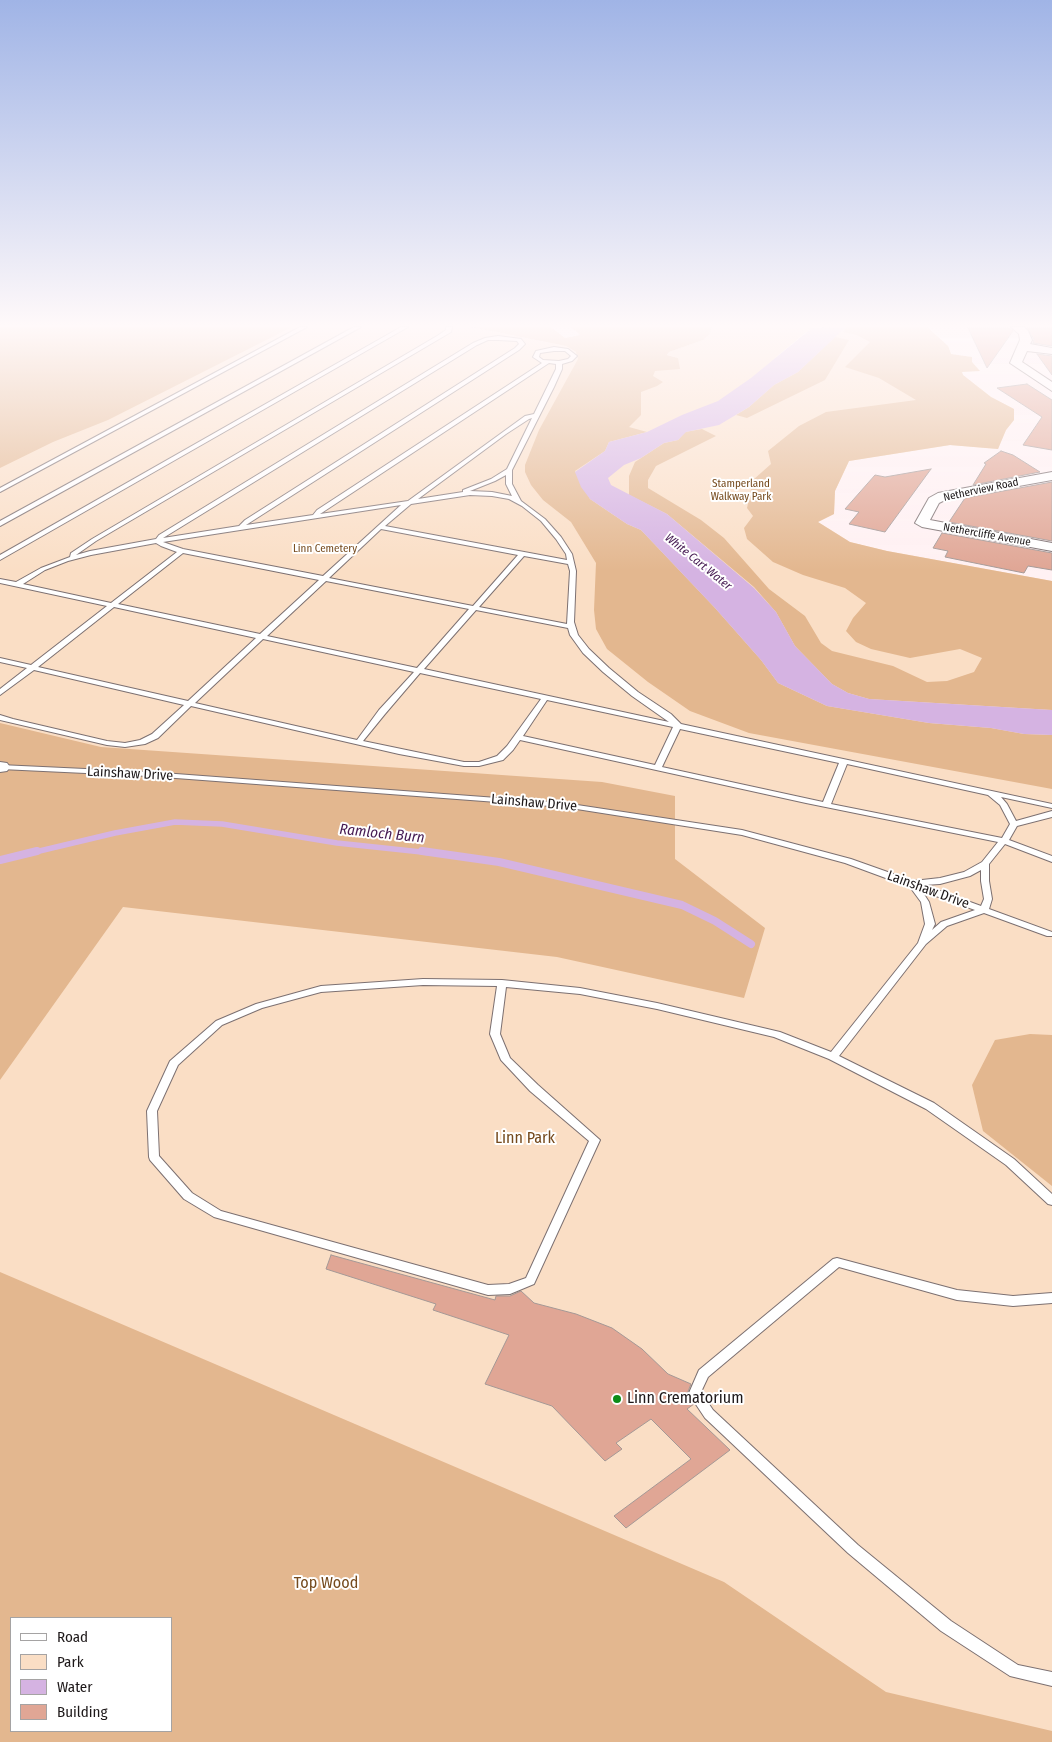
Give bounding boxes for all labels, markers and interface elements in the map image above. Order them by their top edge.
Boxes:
street label: Netherview Road [942,476,1020,504]
park label: Stamperland Walkway Park [711,477,771,503]
street label: Nethercliffe Avenue [942,521,1032,549]
water label: White Cart Water [662,531,734,593]
park label: Linn Cemetery [293,542,357,556]
street label: Lainshaw Drive [87,763,173,785]
street label: Lainshaw Drive [490,791,578,815]
water label: Ramloch Burn [338,821,426,847]
street label: Lainshaw Drive [885,867,971,913]
park label: Linn Park [495,1129,555,1149]
place label: Linn Crematorium [627,1389,744,1409]
marker: Linn Crematorium [611,1393,623,1405]
park label: Top Wood [294,1574,358,1594]
legend [10,1617,172,1732]
text: Road [57,1628,88,1646]
text: Park [57,1653,84,1671]
text: Water [57,1678,92,1696]
text: Building [57,1703,108,1721]

